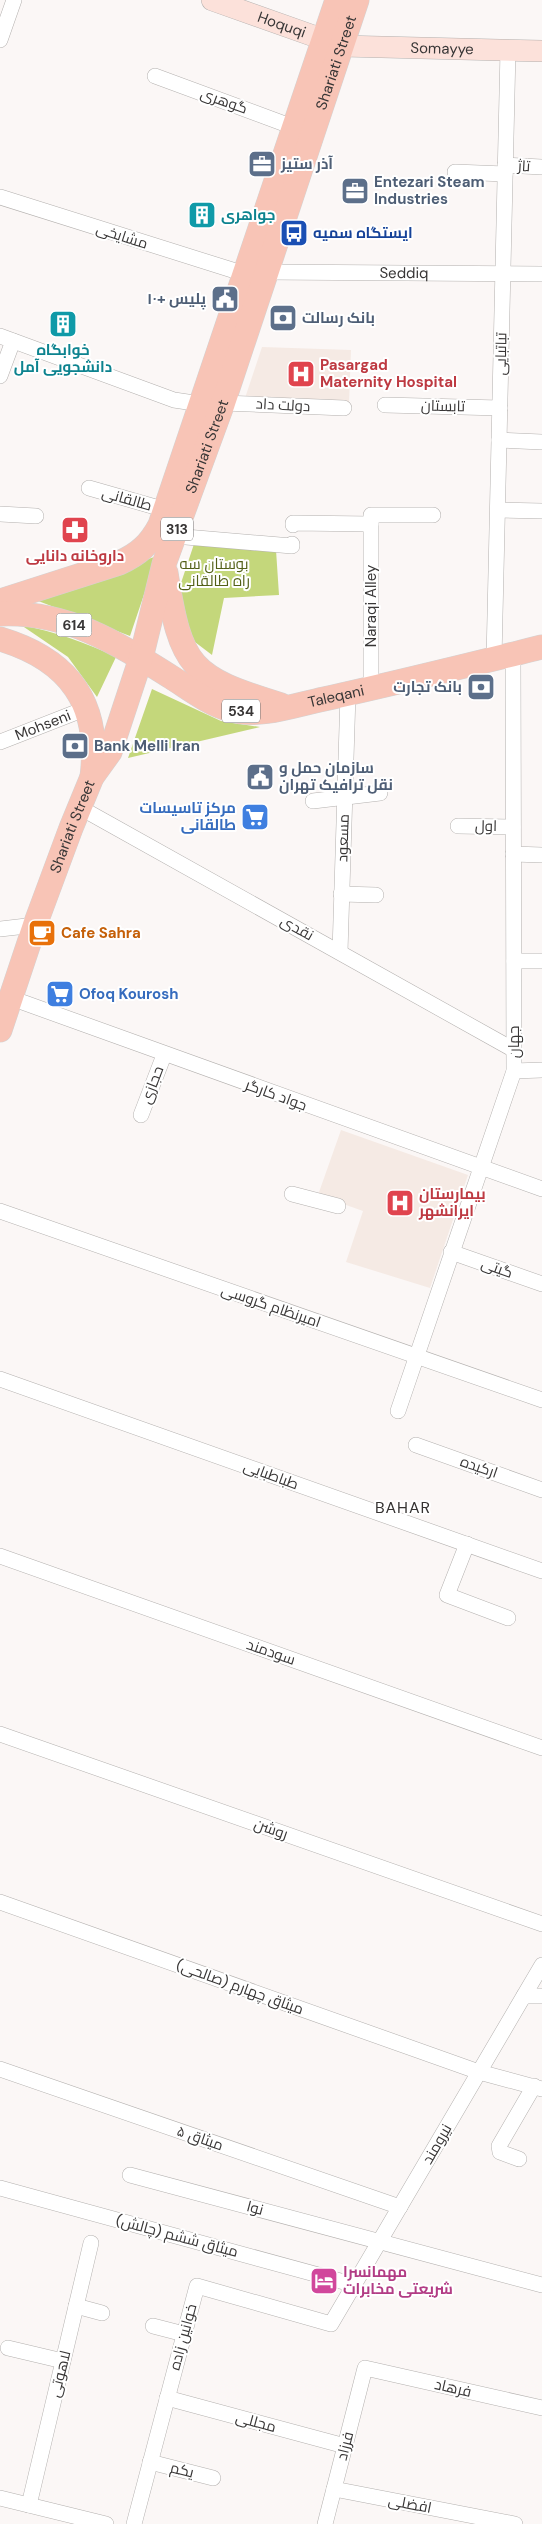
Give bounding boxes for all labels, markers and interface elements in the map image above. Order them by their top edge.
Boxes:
street label: Hoquqi [255,7,309,42]
street label: Shariati Street [311,13,361,113]
street label: Somayye [410,38,474,59]
street label: گوهری [198,83,250,119]
office icon: آذر ستیز [247,149,277,179]
place label: آذر ستیز [280,154,333,174]
street label: تاژ [516,156,531,176]
place label: Entezari Steam Industries [374,172,485,209]
office icon: Entezari Steam Industries [340,176,370,206]
building icon: جواهری [187,200,217,230]
place label: جواهری [221,205,275,225]
street label: مشایخی [94,218,150,254]
bus stop icon: ایستگاه سمیه [279,218,309,248]
place label: ایستگاه سمیه [313,223,413,243]
street label: Seddiq [379,263,429,283]
public building icon: پلیس +۱۰ [210,284,240,314]
place label: پلیس +۱۰ [147,289,207,310]
bank icon: بانک رسالت [268,303,298,333]
place label: بانک رسالت [302,308,375,328]
building icon: خوابگاه دانشجویی آمل [48,309,78,339]
street label: تباتبایی [491,332,511,376]
place label: خوابگاه دانشجویی آمل [14,340,112,377]
place label: Pasargad Maternity Hospital [320,355,457,392]
hospital icon: Pasargad Maternity Hospital [286,359,316,389]
street label: دولت داد [255,394,311,416]
street label: تابستان [421,396,465,416]
street label: Shariati Street [181,397,233,496]
street label: طالقانی [100,482,154,516]
pharmacy icon: داروخانه دانایی [60,515,90,545]
road number: 313 [161,518,193,540]
place label: داروخانه دانایی [26,546,124,566]
park label: بوستان سه راه طالقانی [178,554,250,591]
street label: Naraqi Alley [361,564,381,647]
road number: 614 [56,614,92,636]
bank icon: بانک تجارت [466,672,496,702]
place label: بانک تجارت [393,677,462,697]
street label: Taleqani [306,680,366,712]
road number: 534 [222,699,260,722]
street label: Mohseni [12,705,74,745]
bank icon: Bank Melli Iran [60,731,90,761]
place label: Bank Melli Iran [94,736,200,756]
place label: سازمان حمل و نقل ترافیک تهران [279,758,393,795]
public building icon: سازمان حمل و نقل ترافیک تهران [245,762,275,792]
street label: Shariati Street [45,777,100,876]
place label: مرکز تاسیسات طالقانی [140,798,236,835]
supermarket icon: مرکز تاسیسات طالقانی [240,802,270,832]
street label: مسعود [332,814,354,862]
street label: اول [475,816,497,836]
street label: نقدی [277,911,317,945]
cafe icon: Cafe Sahra [27,918,57,948]
place label: Cafe Sahra [61,923,141,943]
supermarket icon: Ofoq Kourosh [45,979,75,1009]
place label: Ofoq Kourosh [79,984,178,1004]
street label: جهان [504,1026,524,1058]
street label: حجازی [136,1063,168,1107]
street label: جواد کارگر [241,1074,310,1115]
place label: بیمارستان ایرانشهر [418,1184,486,1221]
hospital icon: بیمارستان ایرانشهر [385,1188,415,1218]
street label: گیتی [478,1253,516,1283]
street label: امیرنظام گروسی [219,1280,323,1332]
street label: ارکیده [458,1451,500,1483]
street label: طباطبایی [241,1456,301,1494]
district label: BAHAR [375,1497,431,1518]
street label: سودمند [244,1634,298,1670]
street label: روشن [251,1814,291,1844]
street label: میثاق چهارم (صالحی) [174,1955,306,2019]
street label: نیرومند [418,2120,456,2168]
street label: میثاق ۵ [174,2121,226,2155]
street label: نوا [244,2196,266,2220]
street label: میثاق ششم (چالش) [114,2210,240,2262]
place label: مهمانسرا شریعتی مخابرات [343,2262,453,2299]
hotel icon: مهمانسرا شریعتی مخابرات [309,2266,339,2296]
street label: خوانین زاده [165,2302,201,2372]
street label: لاهوتی [45,2349,75,2399]
street label: فرهاد [433,2374,473,2402]
street label: مجللی [234,2407,278,2437]
street label: فرزاد [332,2430,358,2462]
street label: یکم [168,2457,196,2483]
street label: افضلی [387,2490,433,2518]

